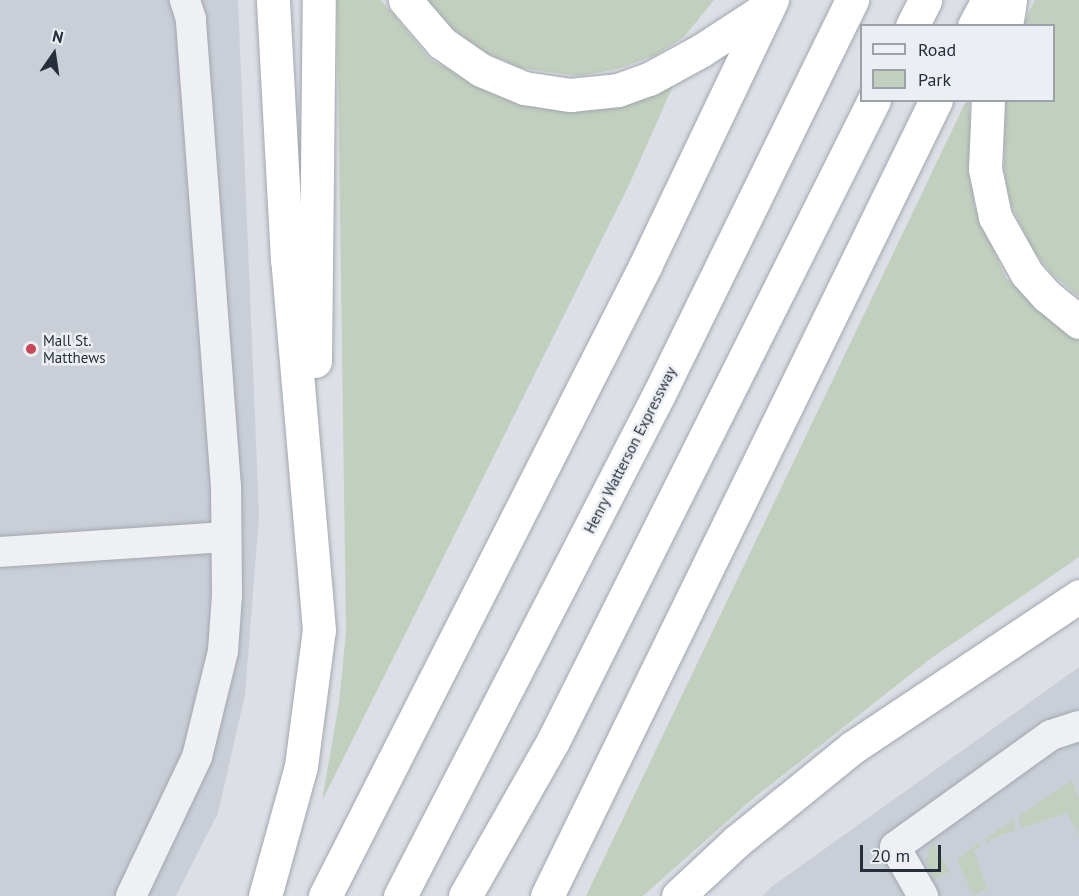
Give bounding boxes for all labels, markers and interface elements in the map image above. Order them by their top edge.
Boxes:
north arrow [24,24,84,84]
legend [860,24,1055,102]
text: N [51,26,65,47]
text: Road [918,38,956,61]
text: Park [918,68,951,91]
place label: Mall St. Matthews [43,331,105,366]
marker: Mall St. Matthews [24,342,38,356]
street label: Henry Watterson Expressway [580,363,680,537]
scale bar [863,833,944,871]
text: 20 m [871,844,910,867]

